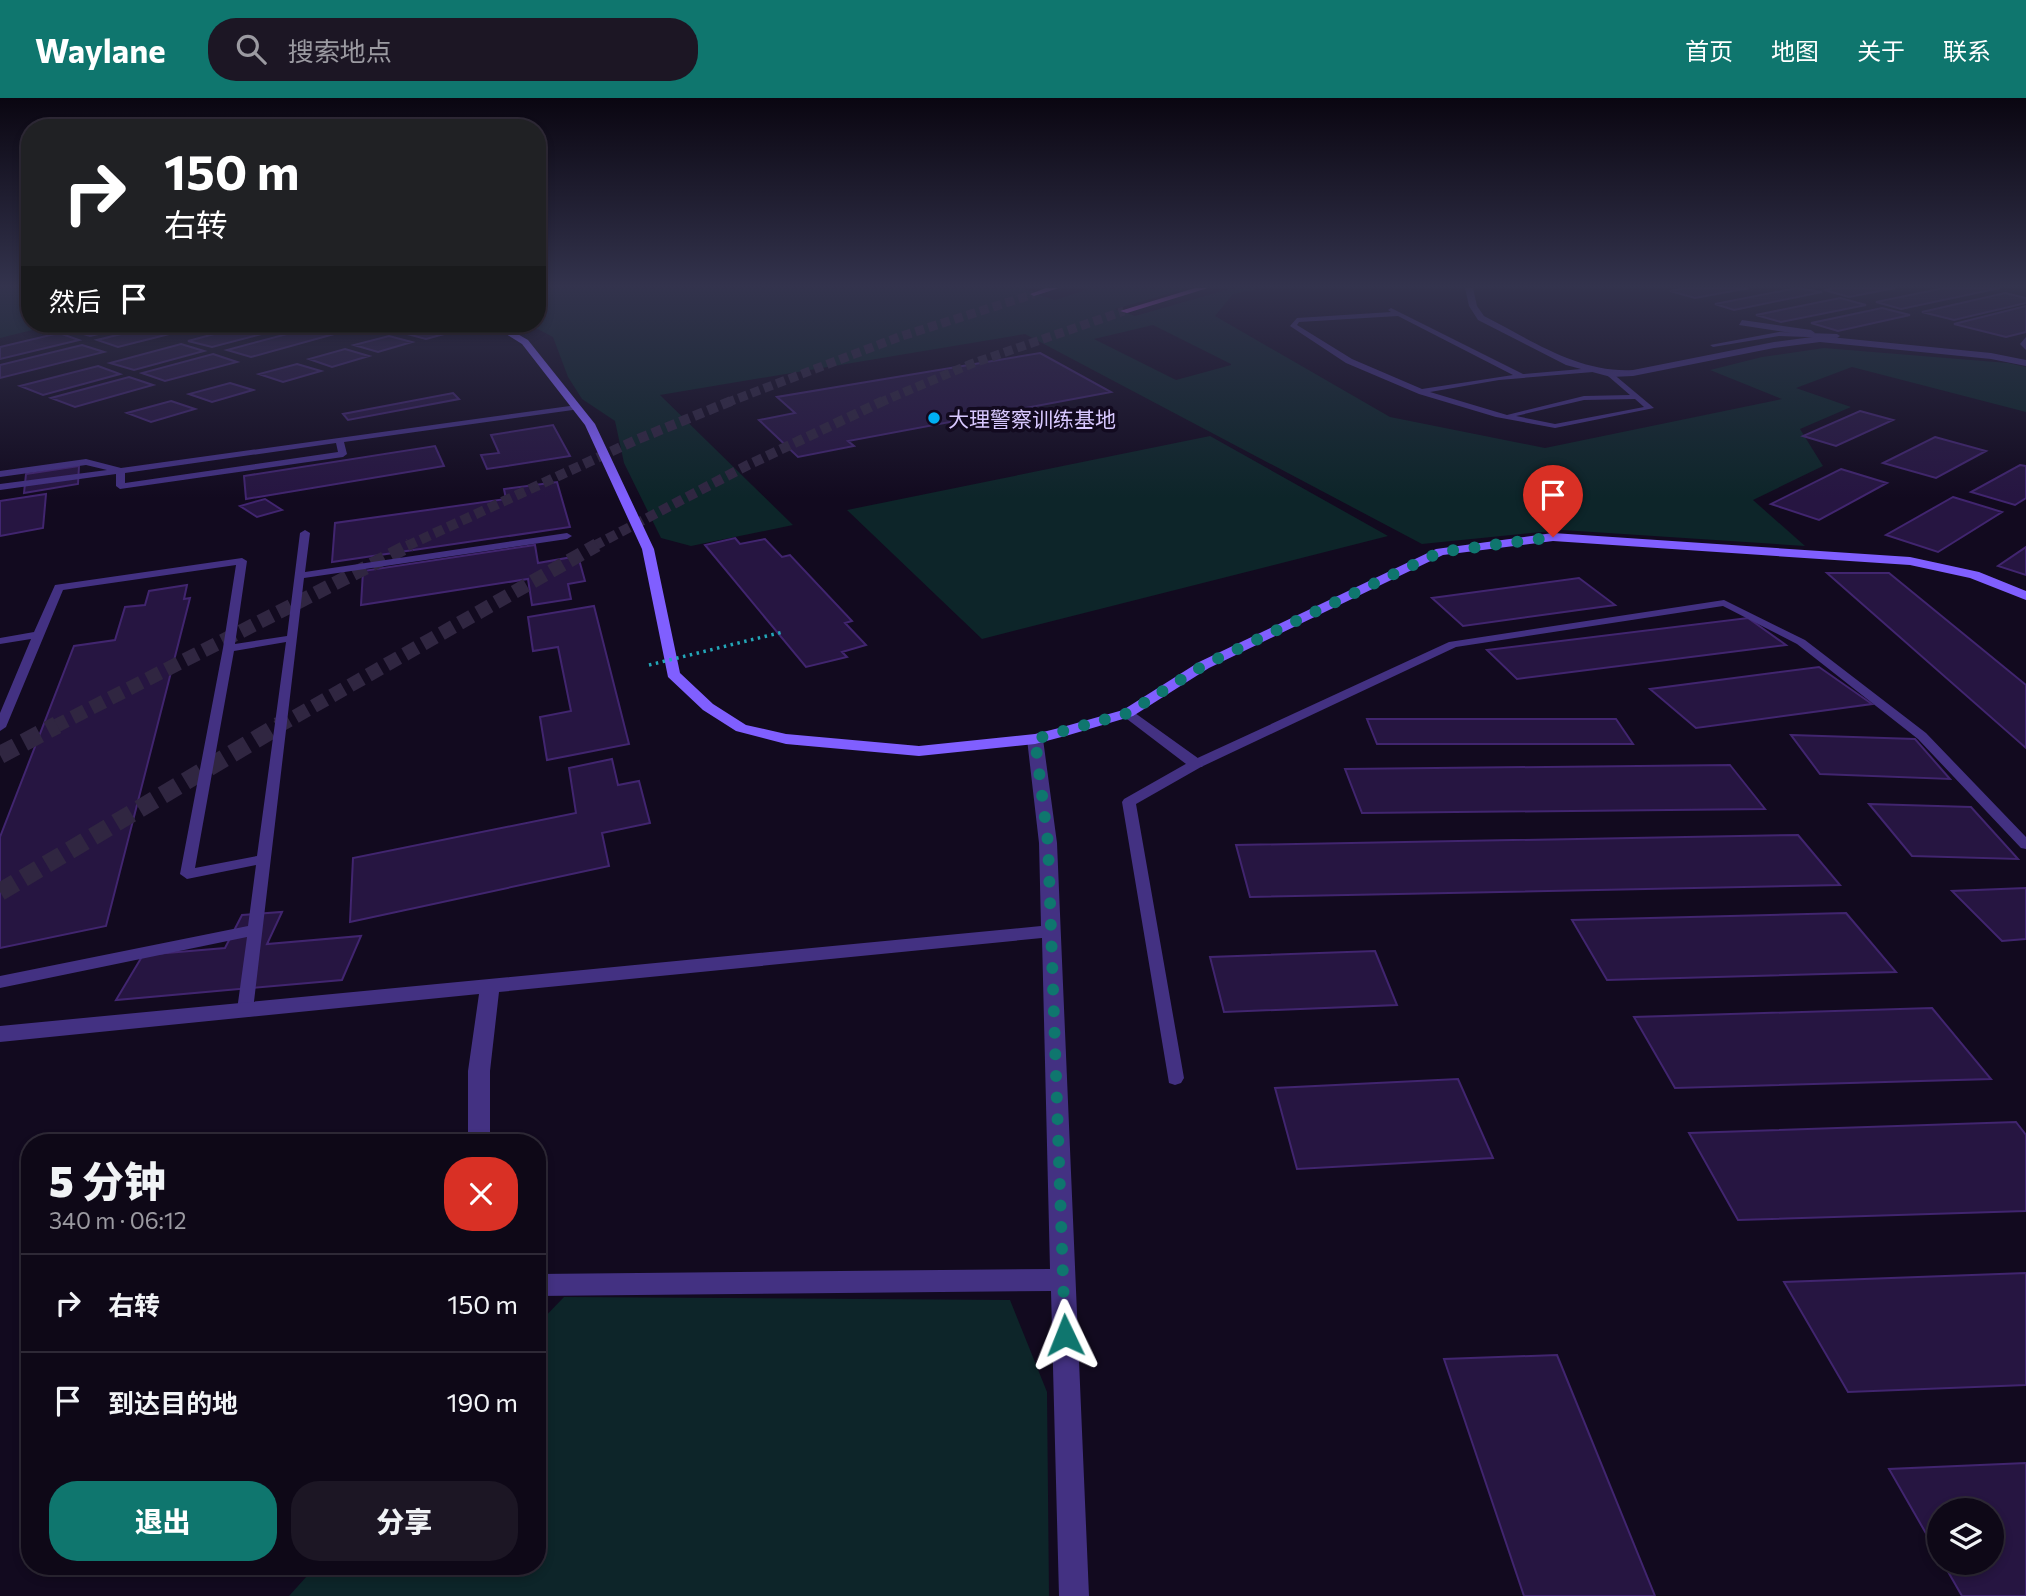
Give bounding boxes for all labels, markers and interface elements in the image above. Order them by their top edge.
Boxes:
search box [208,18,698,81]
text: Waylane [35,29,166,70]
icon: search [232,30,270,68]
text: 搜索地点 [288,35,392,66]
text: 首页 [1685,36,1733,65]
text: 地图 [1771,36,1819,65]
text: 关于 [1857,36,1905,65]
text: 联系 [1943,36,1991,65]
text: 150 m [164,140,299,200]
icon: right [49,147,140,238]
text: 右转 [164,204,228,244]
icon: arrive [115,280,153,318]
text: 然后 [49,285,101,316]
place label: 大理警察训练基地 [948,406,1116,431]
marker: 大理警察训练基地 [926,410,942,426]
pin [1523,465,1583,537]
icon: arrive [1534,476,1572,514]
text: 5 分钟 [49,1154,166,1206]
button: close [444,1157,518,1231]
text: 340 m · 06:12 [49,1206,187,1234]
icon: right [49,1284,87,1322]
text: 150 m [447,1288,518,1319]
text: 右转 [108,1289,160,1320]
position arrow [1028,1298,1102,1372]
icon: arrive [49,1382,87,1420]
text: 190 m [446,1386,518,1417]
text: 到达目的地 [108,1387,238,1418]
button: 退出 [49,1481,277,1561]
button: 分享 [291,1481,518,1561]
map controls [1927,1498,2004,1575]
button: layers [1927,1498,2004,1575]

